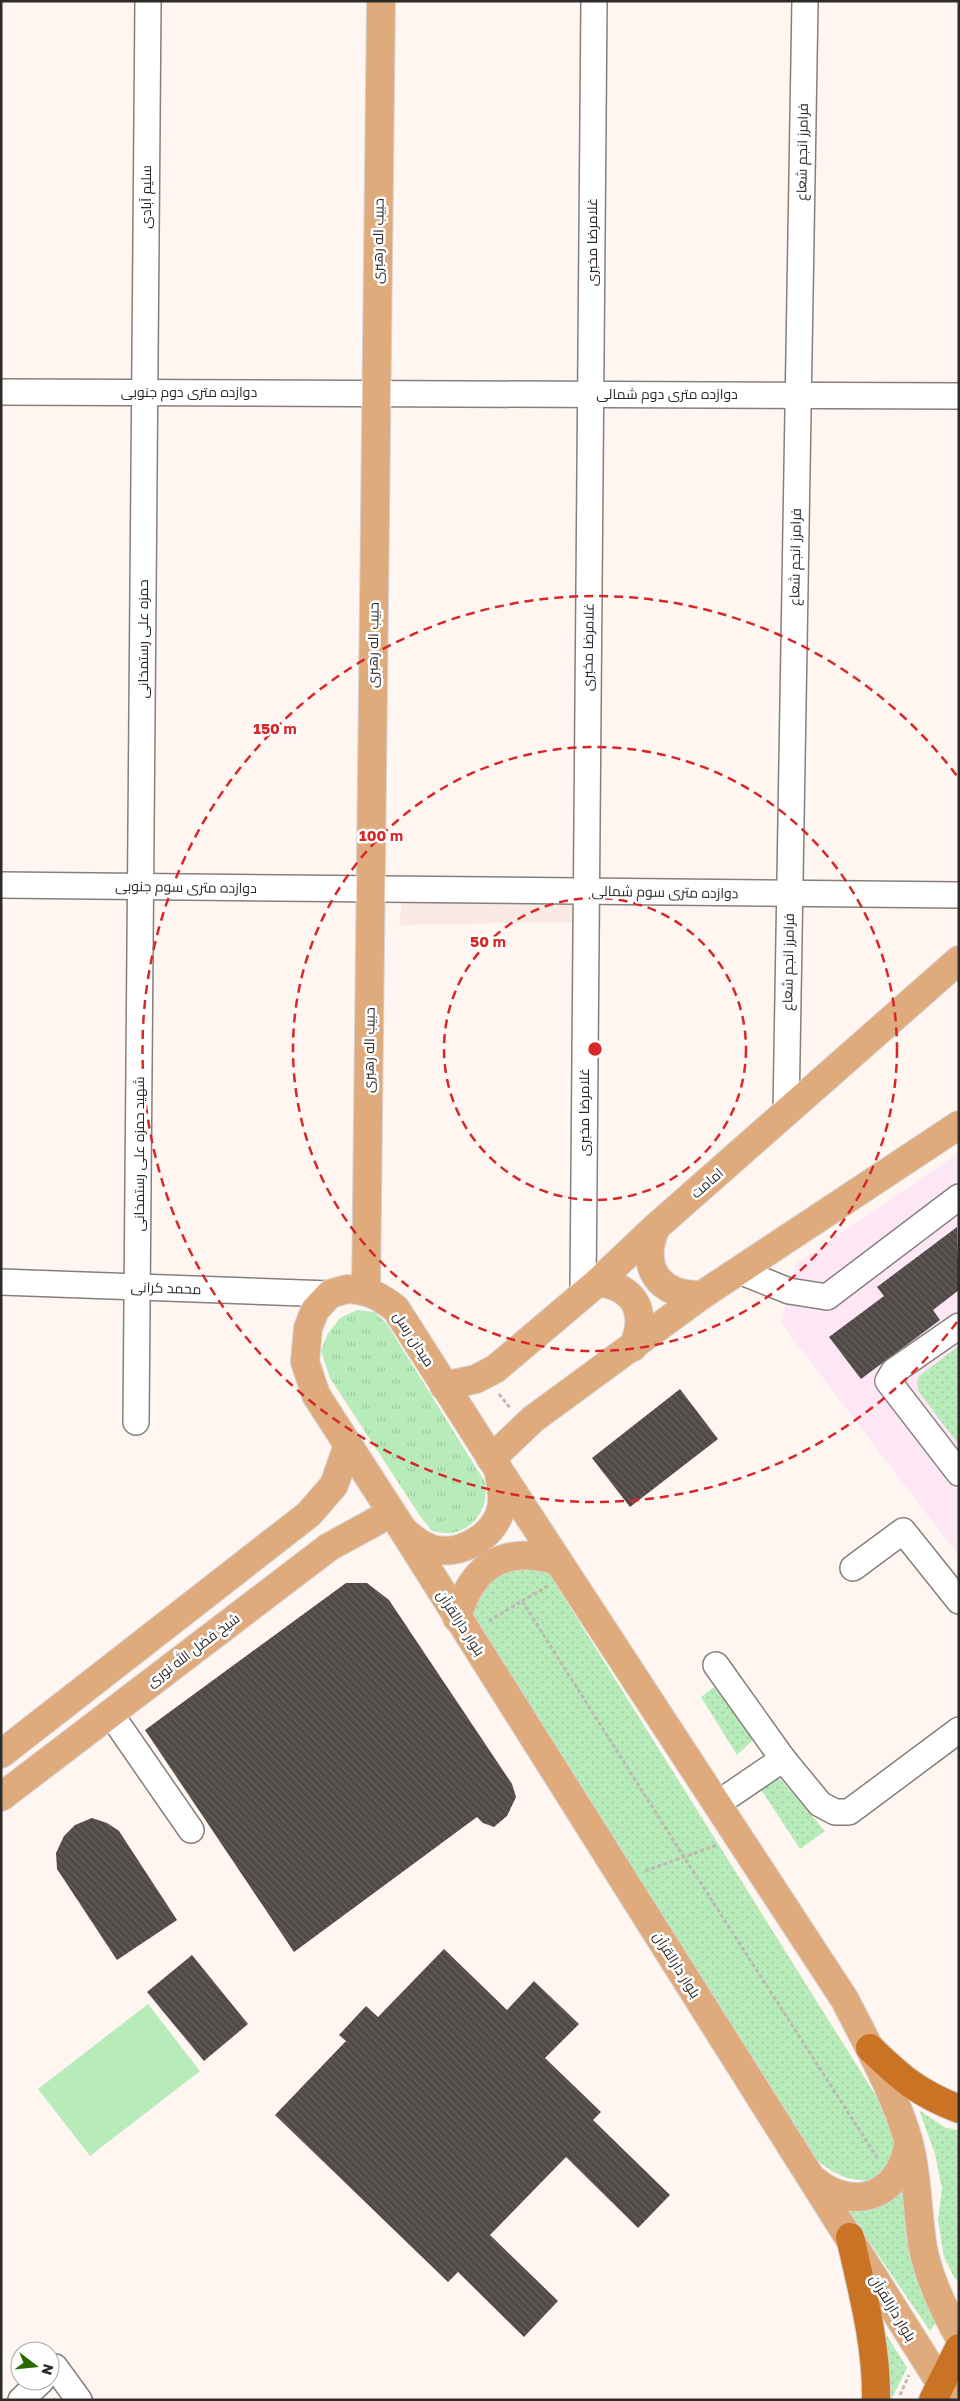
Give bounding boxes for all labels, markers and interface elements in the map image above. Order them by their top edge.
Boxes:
street label: فرامرز انجم شعاع [792,103,813,201]
street label: سلیم آبادی [137,165,156,229]
street label: حبیب اله رهبری [368,198,387,284]
street label: غلامرضا مخبری [583,198,600,286]
street label: دوازده متری دوم جنوبی [121,383,257,402]
street label: دوازده متری دوم شمالی [596,385,738,404]
street label: فرامرز انجم شعاع [785,508,806,606]
street label: حمزه علی رستمخانی [134,579,151,699]
street label: حبیب اله رهبری [363,602,382,688]
street label: غلامرضا مخبری [578,603,597,691]
text: 150 m [253,719,297,737]
text: 100 m [359,826,403,844]
street label: دوازده متری سوم جنوبی [115,877,257,898]
street label: دوازده متری سوم شمالی [591,882,739,903]
street label: فرامرز انجم شعاع [778,913,799,1011]
text: 50 m [470,932,506,950]
street label: حبیب اله رهبری [359,1007,378,1093]
centre of rings [586,1040,604,1058]
street label: غلامرضا مخبری [575,1068,592,1156]
street label: شهید حمزه علی رستمخانی [130,1077,147,1232]
street label: امامت [687,1164,726,1201]
street label: محمد کرانی [130,1278,202,1297]
street label: میدان رسل [390,1308,438,1369]
street label: بلوار دارالقرآن [434,1587,489,1659]
street label: شیخ فضل الله نوری [143,1609,243,1691]
street label: بلوار دارالقرآن [650,1928,705,2001]
street label: بلوار دارالقرآن [867,2271,920,2344]
north arrow [10,2341,60,2391]
text: N [38,2362,58,2377]

